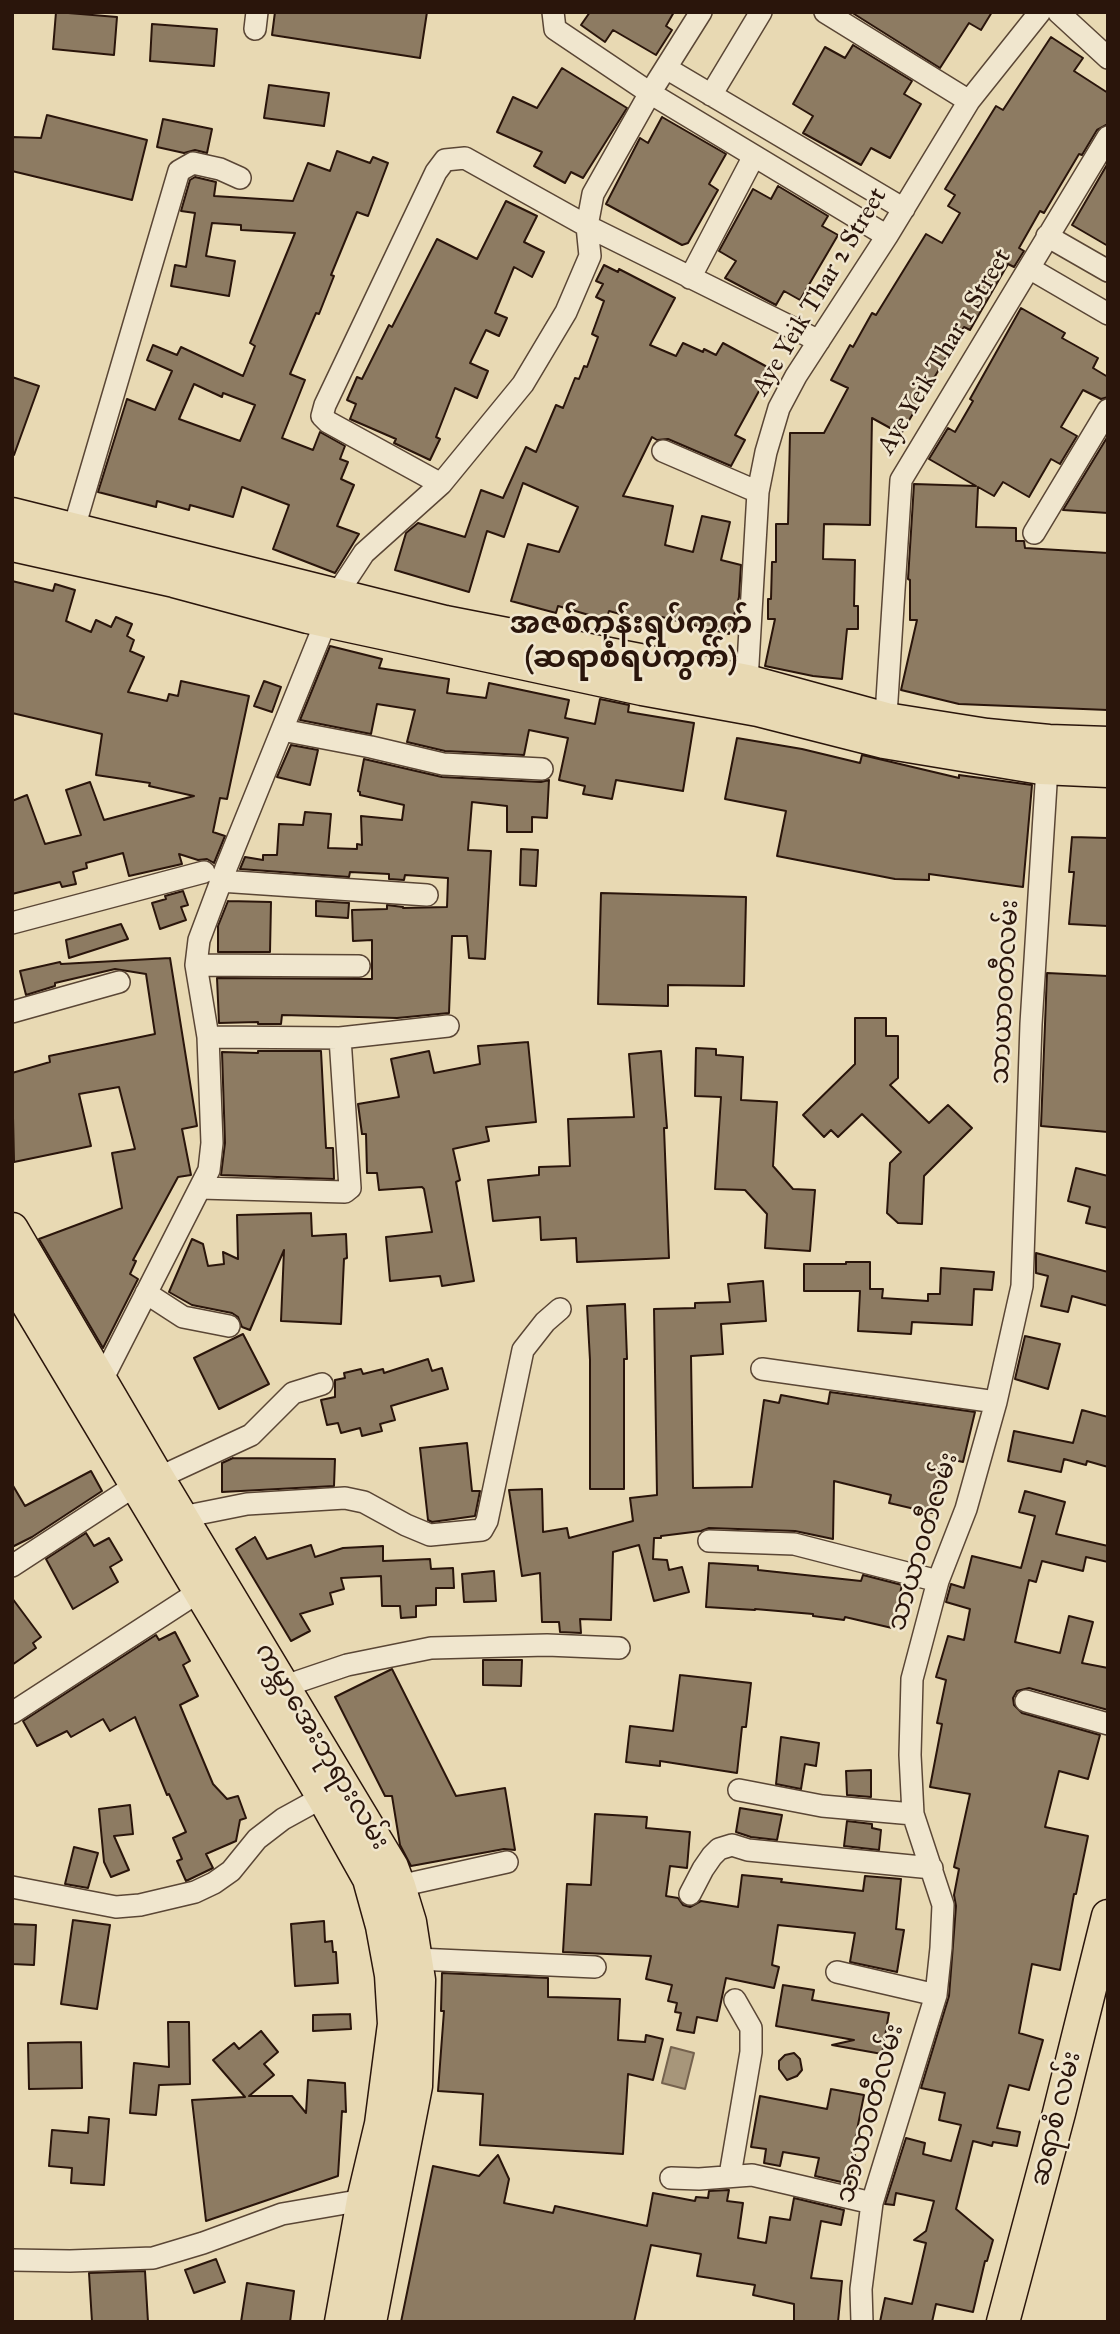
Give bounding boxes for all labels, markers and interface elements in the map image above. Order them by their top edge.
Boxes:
street label: Aye Yeik Thar 2 Street [746,182,894,402]
street label: Aye Yeik Thar 1 Street [871,244,1019,460]
district label: အဇစ်ကုန်းရပ်ကွက် (ဆရာစံရပ်ကွက်) [510,608,752,678]
street label: သာယာဝတီလမ်း [986,899,1026,1085]
street label: သာယာဝတီလမ်း [882,1449,966,1635]
street label: ကမ္ဘာအေးဘုရားလမ်း [247,1638,395,1856]
street label: သာယာဝတီလမ်း [831,2021,911,2207]
street label: ဆရာစံ လမ်း [1025,2048,1089,2190]

